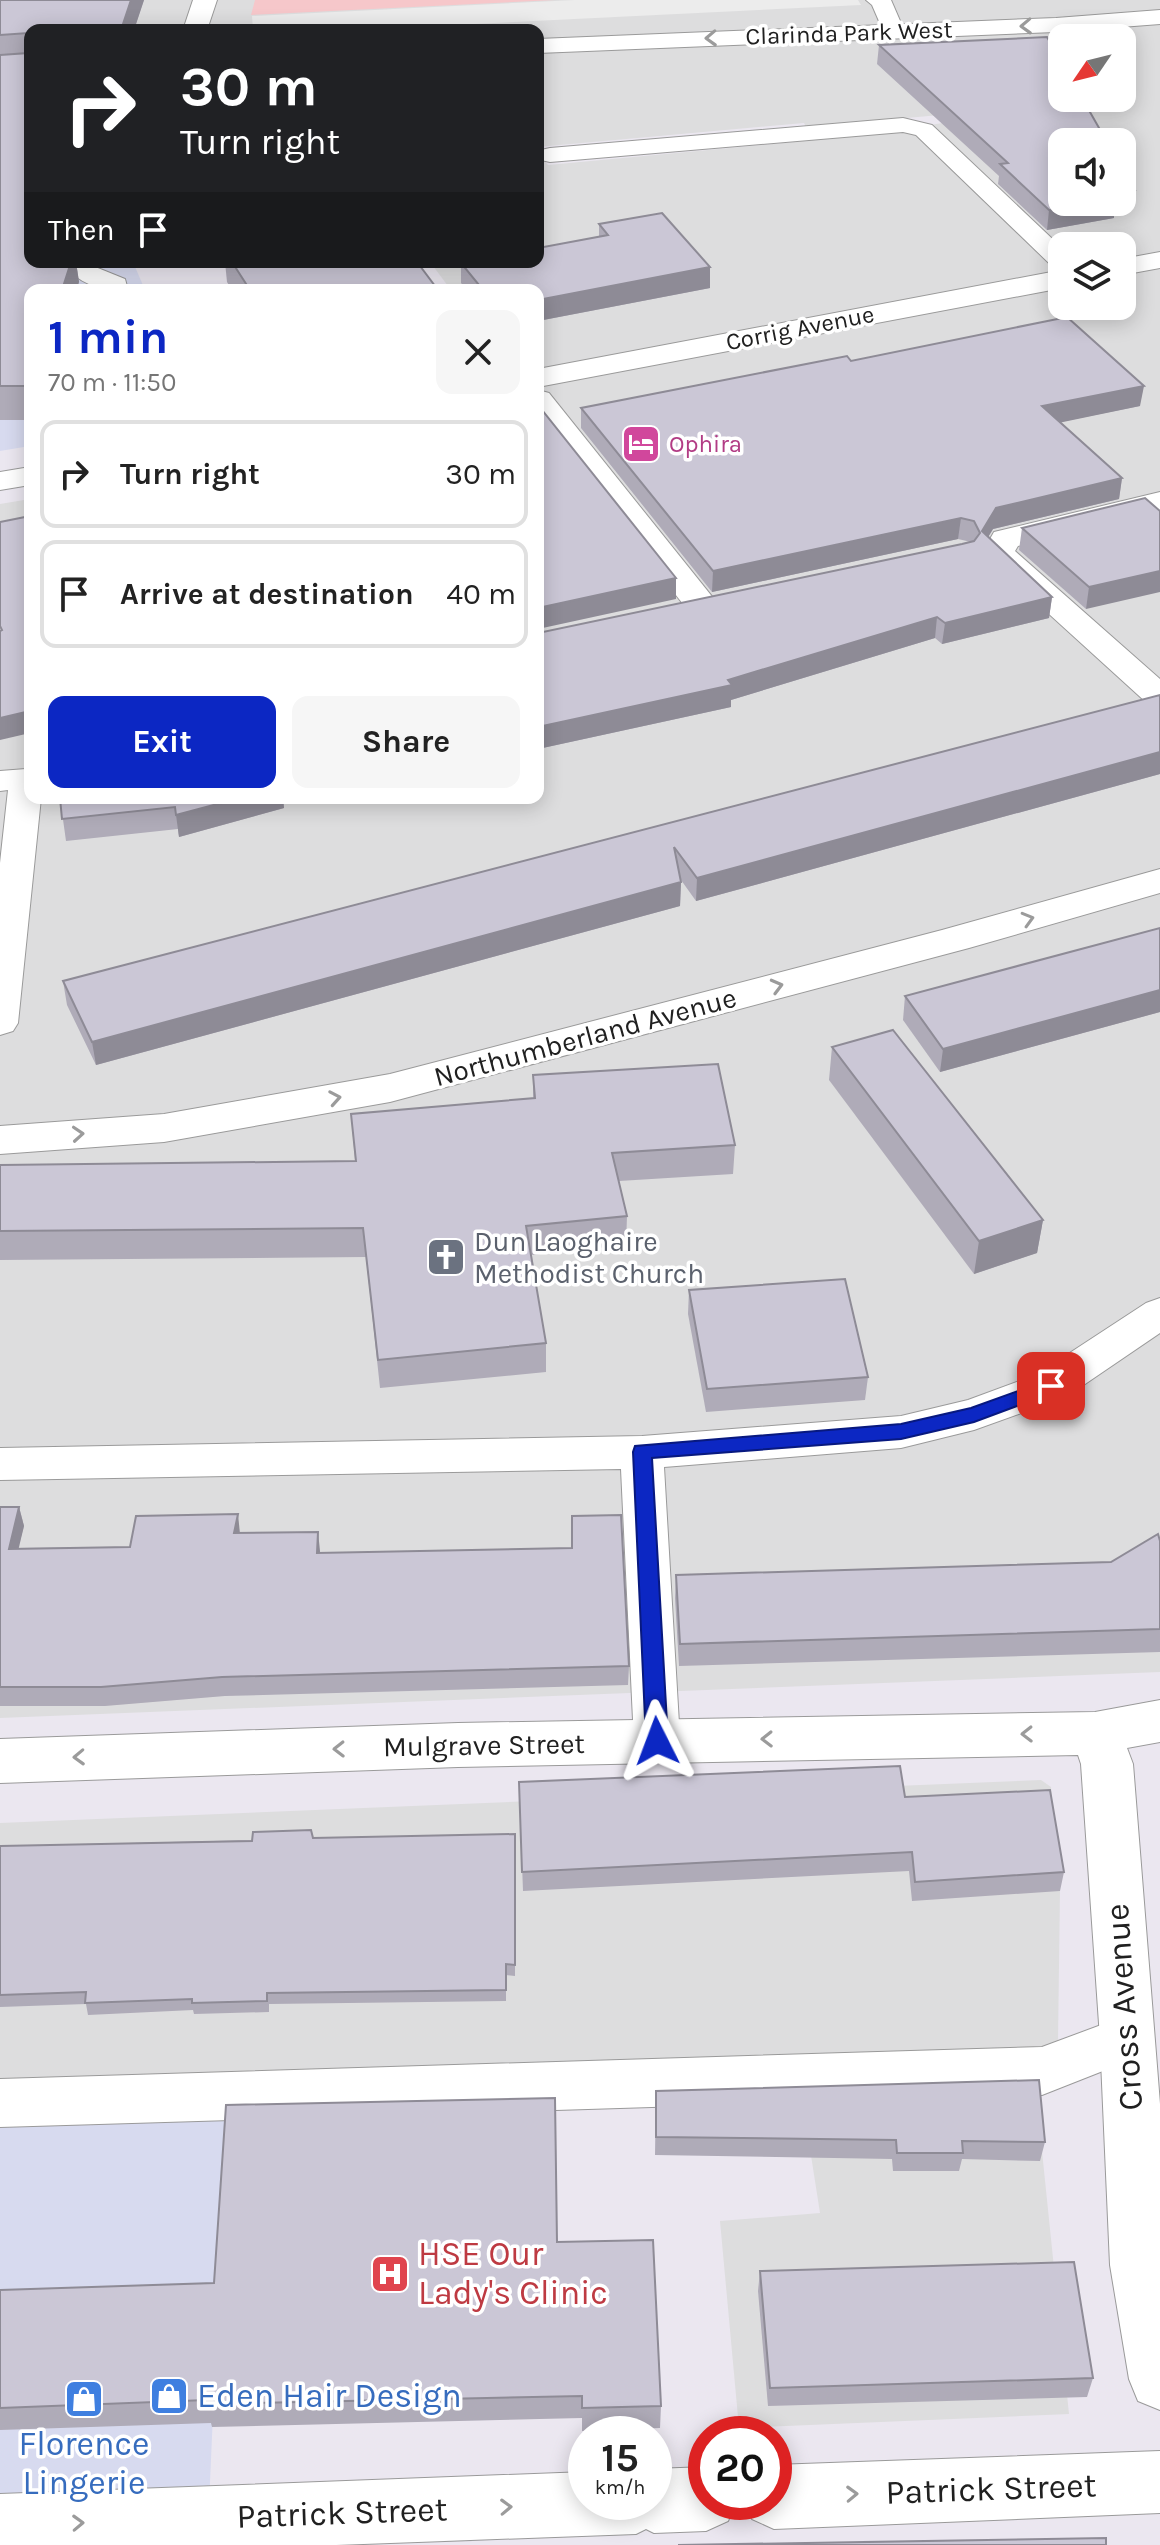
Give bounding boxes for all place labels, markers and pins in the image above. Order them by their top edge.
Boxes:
hotel icon: Ophira [620,423,662,465]
place label: Ophira [669,430,742,458]
place label: Dun Laoghaire Methodist Church [474,1225,704,1290]
church icon: Dun Laoghaire Methodist Church [425,1236,467,1278]
pin [1017,1352,1085,1420]
place label: HSE Our Lady's Clinic [418,2234,608,2313]
hospital icon: HSE Our Lady's Clinic [369,2253,411,2295]
shop icon: Eden Hair Design [148,2375,190,2417]
place label: Eden Hair Design [197,2376,462,2416]
shop icon: Florence Lingerie [63,2378,105,2420]
place label: Florence Lingerie [18,2424,150,2503]

